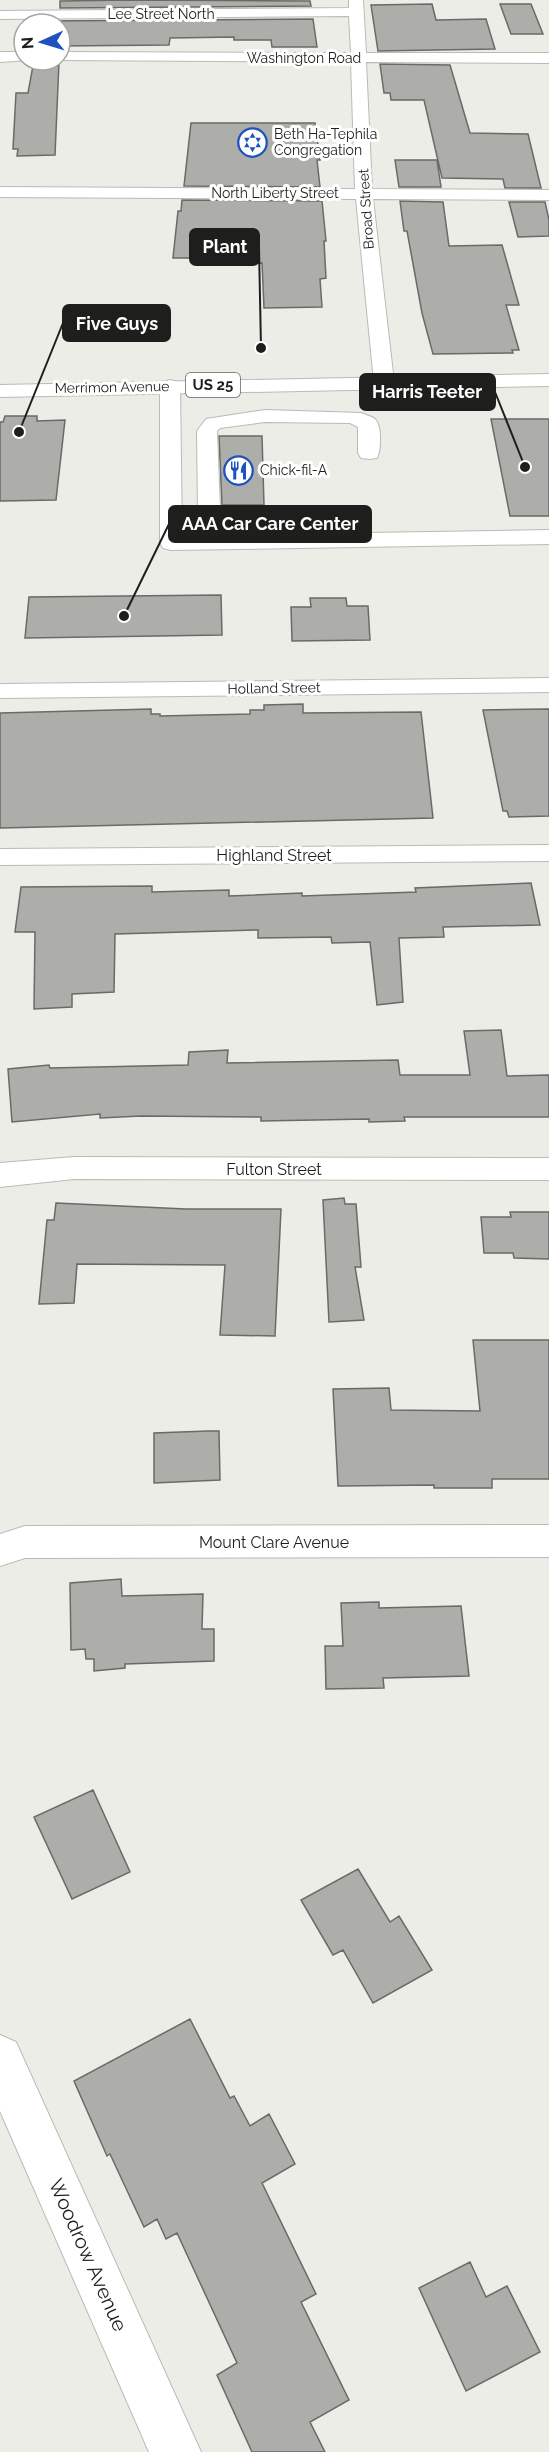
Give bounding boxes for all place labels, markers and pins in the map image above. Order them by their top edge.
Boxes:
synagogue icon: Beth Ha-Tephila Congregation [237,126,269,158]
place label: Beth Ha-Tephila Congregation [274,126,377,158]
callout: Plant [190,229,259,265]
callout: Five Guys [63,305,170,341]
callout: Harris Teeter [360,374,495,410]
restaurant icon: Chick-fil-A [223,454,255,486]
place label: Chick-fil-A [260,462,328,478]
callout: AAA Car Care Center [169,506,371,542]

